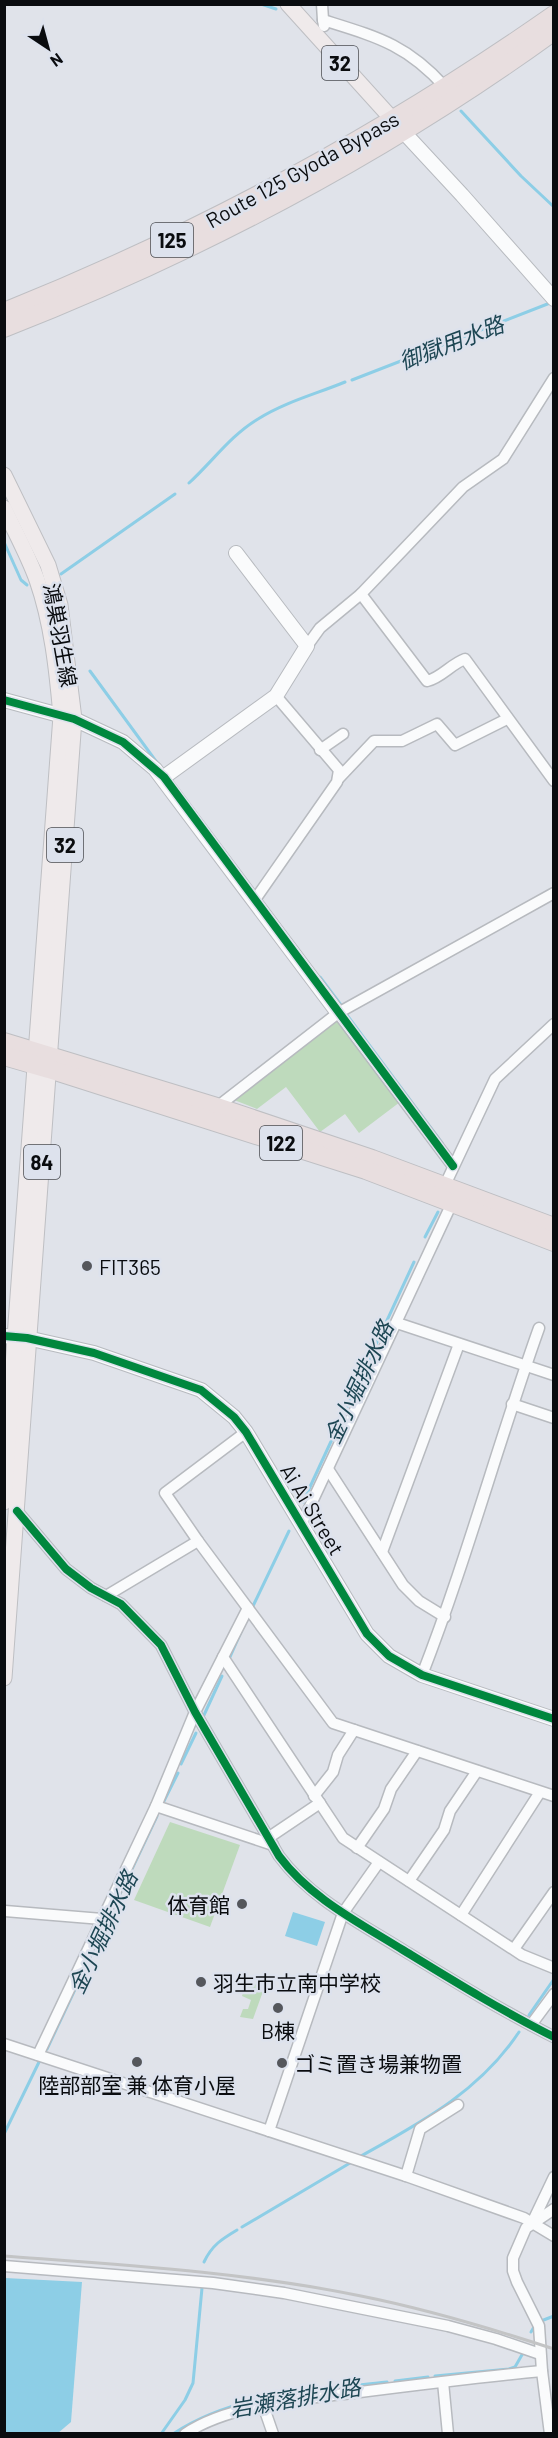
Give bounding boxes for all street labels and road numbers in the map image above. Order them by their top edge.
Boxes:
road number: 32 [322,46,358,80]
street label: Route 125 Gyoda Bypass [201,106,403,232]
road number: 125 [151,223,193,257]
street label: 鴻巣羽生線 [40,581,82,689]
road number: 32 [47,828,83,862]
road number: 122 [260,1126,302,1160]
road number: 84 [24,1145,60,1179]
street label: Ai Ai Street [276,1459,350,1559]

